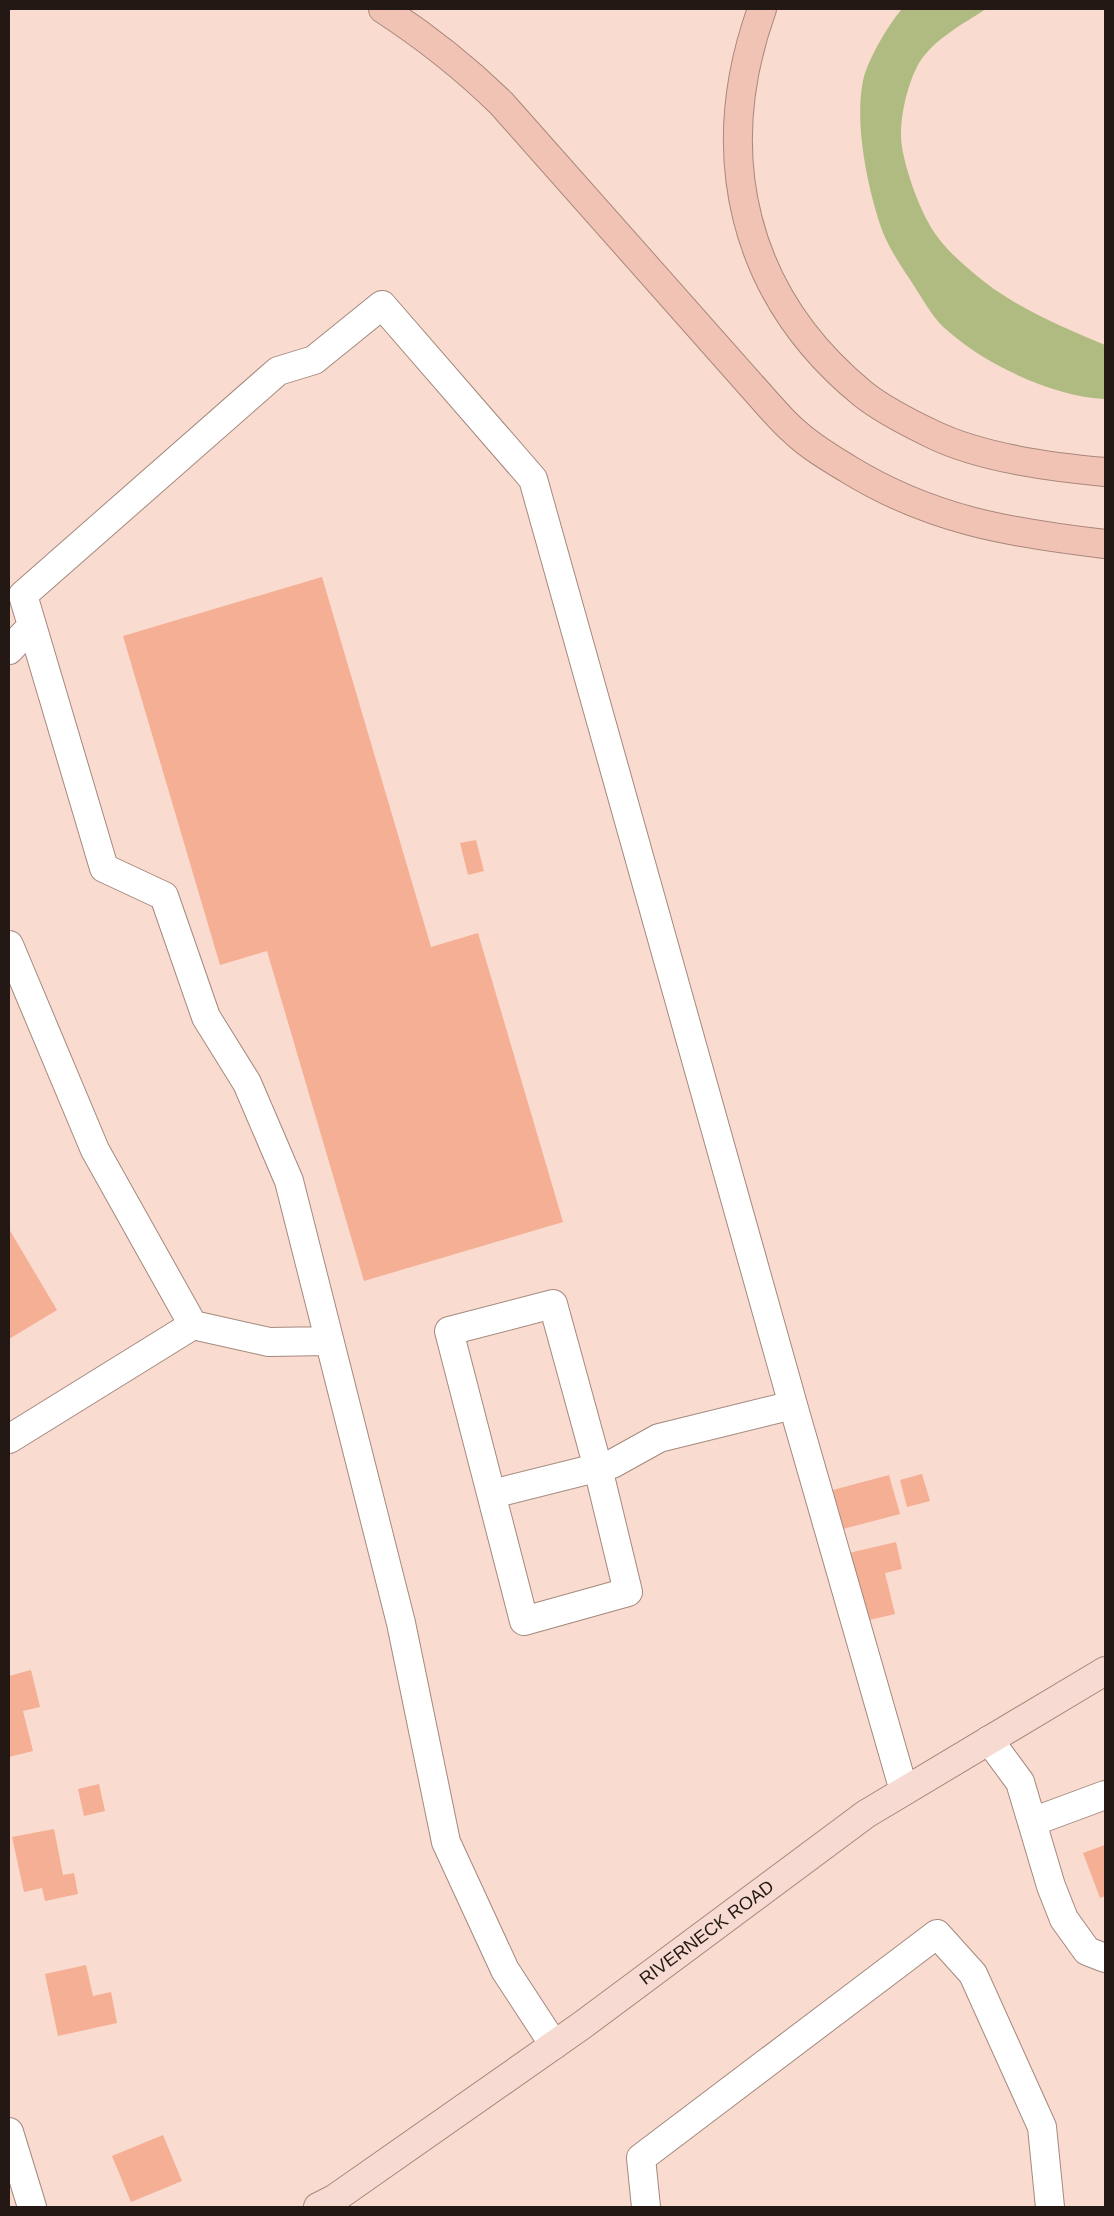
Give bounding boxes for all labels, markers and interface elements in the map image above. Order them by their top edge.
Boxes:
street label: RIVERNECK ROAD [636,1876,778,1989]

